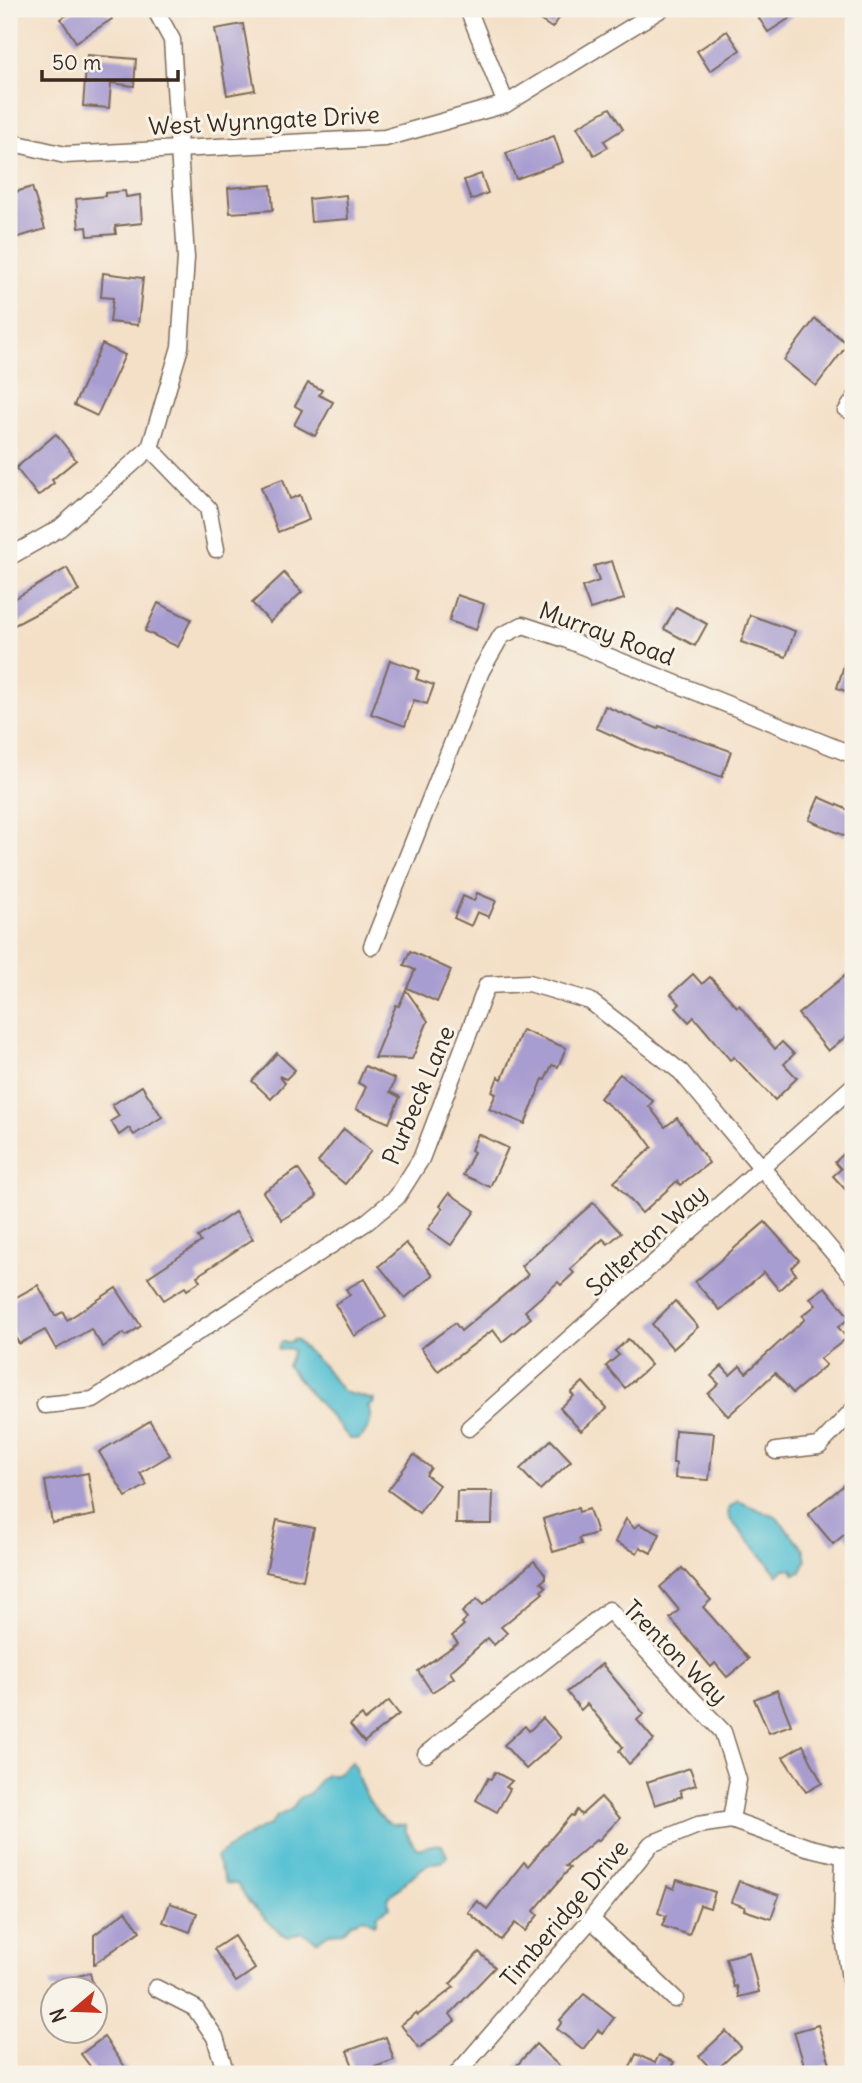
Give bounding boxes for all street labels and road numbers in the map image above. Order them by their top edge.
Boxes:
street label: West Wynngate Drive [148,99,380,141]
street label: Murray Road [535,595,679,671]
street label: Purbeck Lane [375,1021,461,1169]
street label: Salterton Way [579,1178,713,1302]
street label: Trenton Way [617,1593,735,1711]
street label: Timberidge Drive [494,1833,634,1993]

